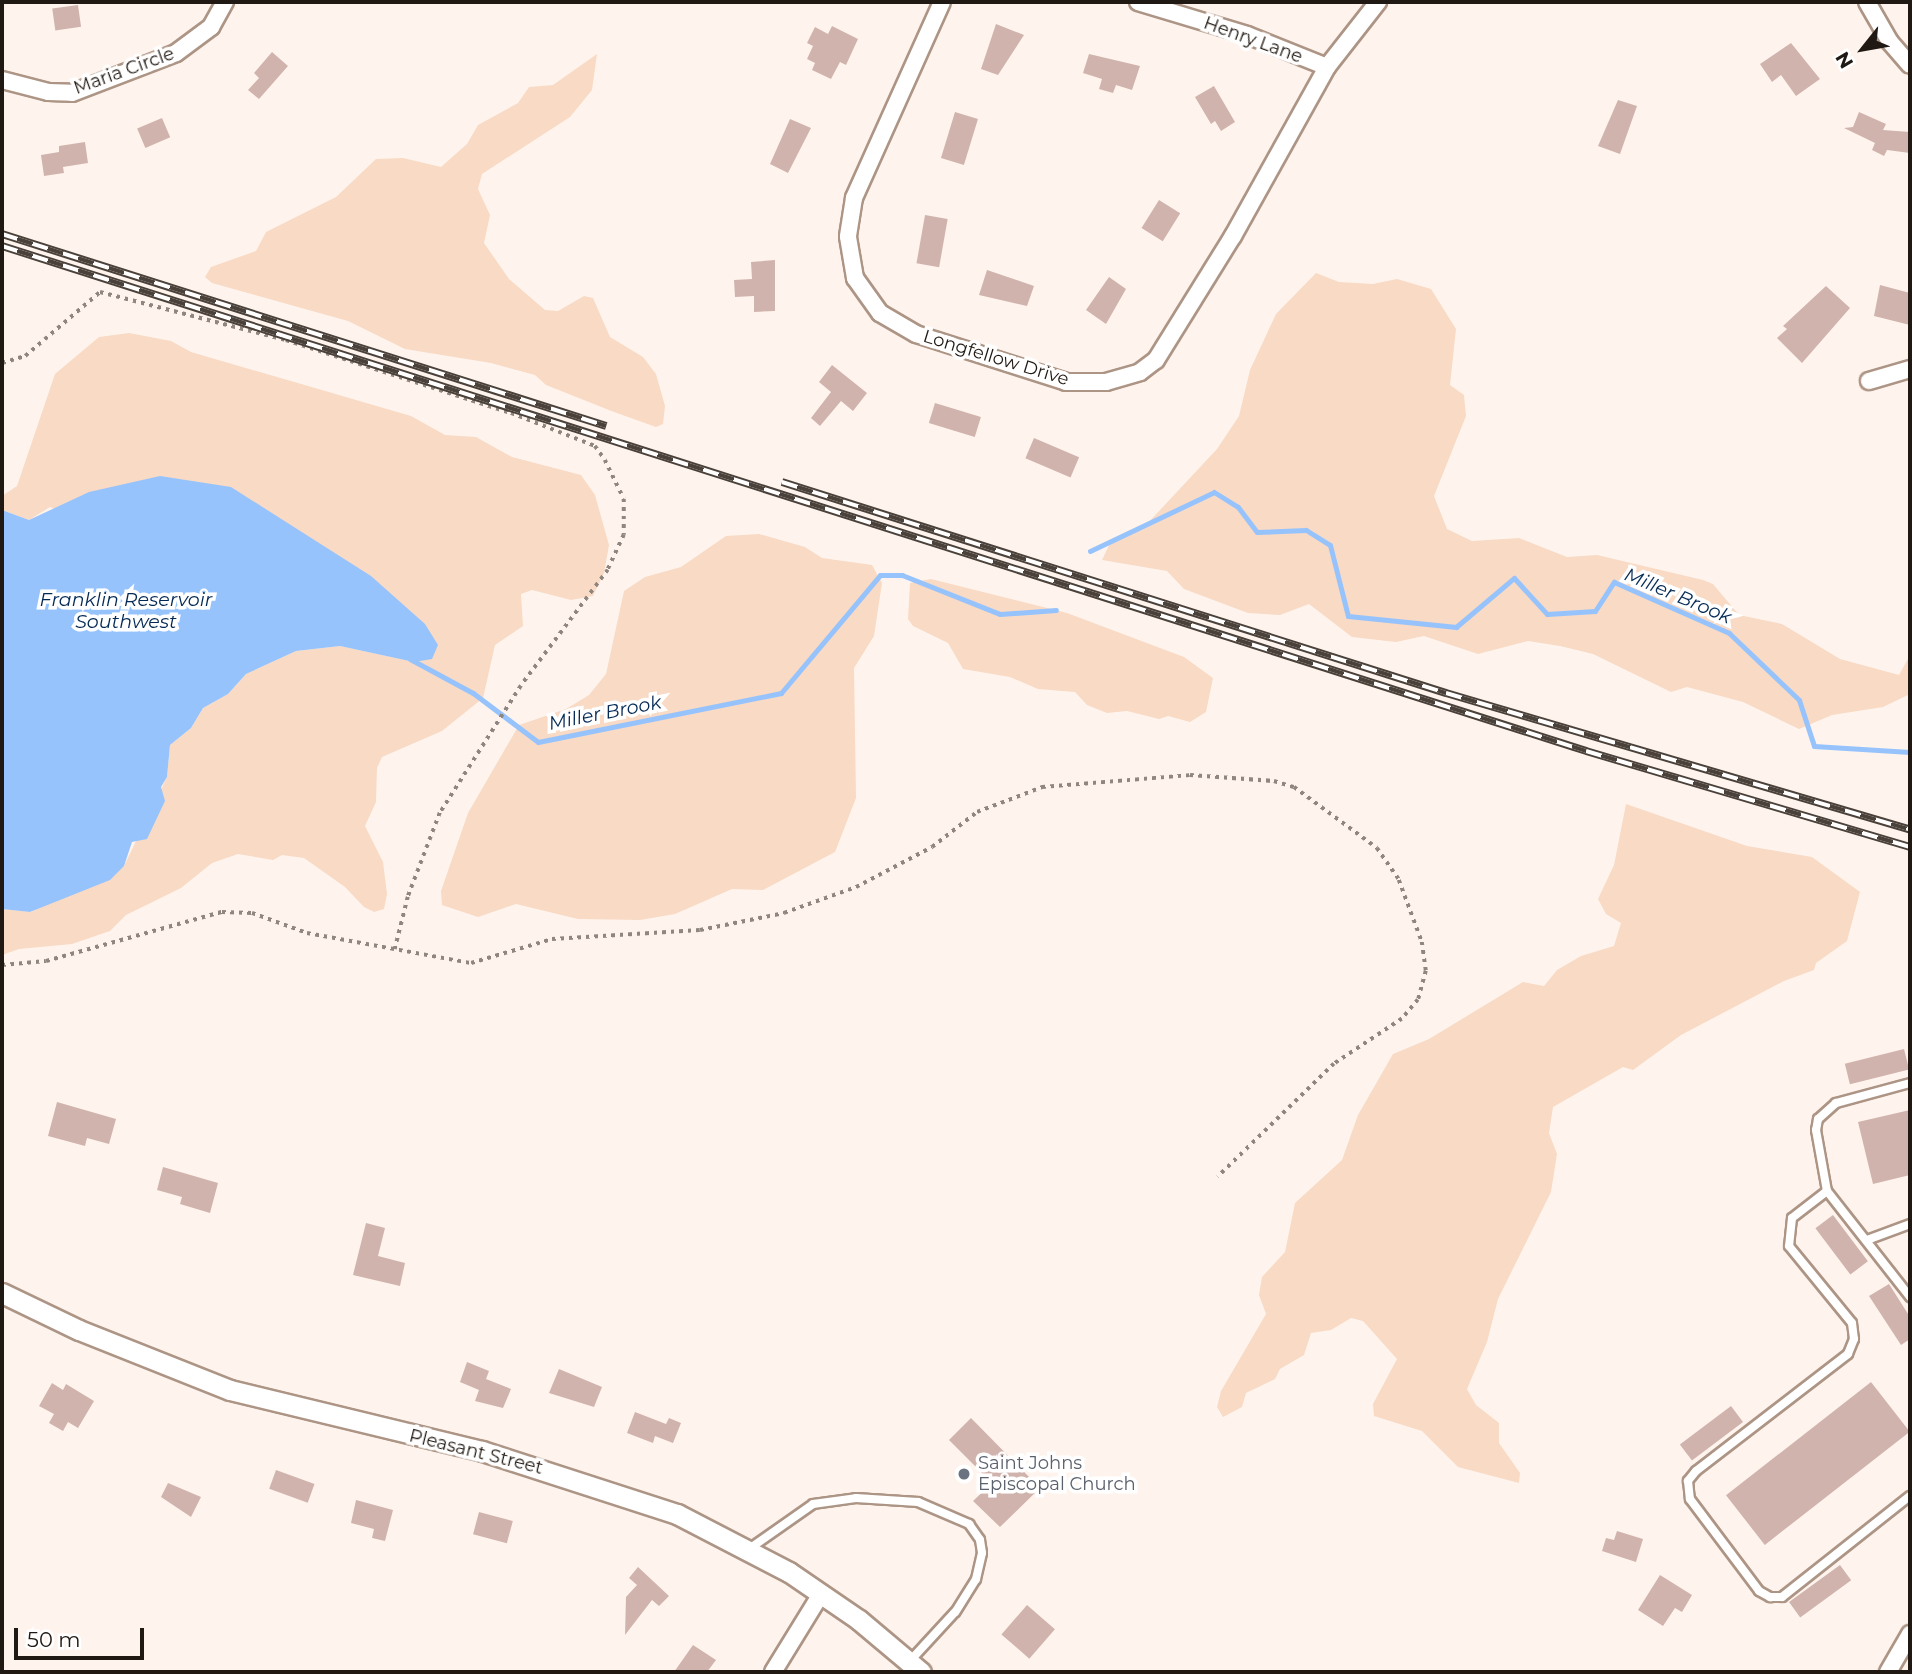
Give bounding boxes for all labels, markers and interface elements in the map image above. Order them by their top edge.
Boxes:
street label: Henry Lane [1201,12,1305,68]
north arrow [1828,14,1898,84]
street label: Maria Circle [71,43,177,99]
text: N [1831,48,1858,73]
street label: Longfellow Drive [920,326,1072,390]
water label: Miller Brook [1621,563,1735,629]
water label: Franklin Reservoir Southwest [40,589,212,633]
water label: Miller Brook [547,691,663,735]
street label: Pleasant Street [407,1425,545,1479]
place label: Saint Johns Episcopal Church [978,1453,1136,1496]
marker: Saint Johns Episcopal Church [956,1466,972,1482]
scale bar [18,1614,147,1658]
text: 50 m [27,1627,81,1652]

